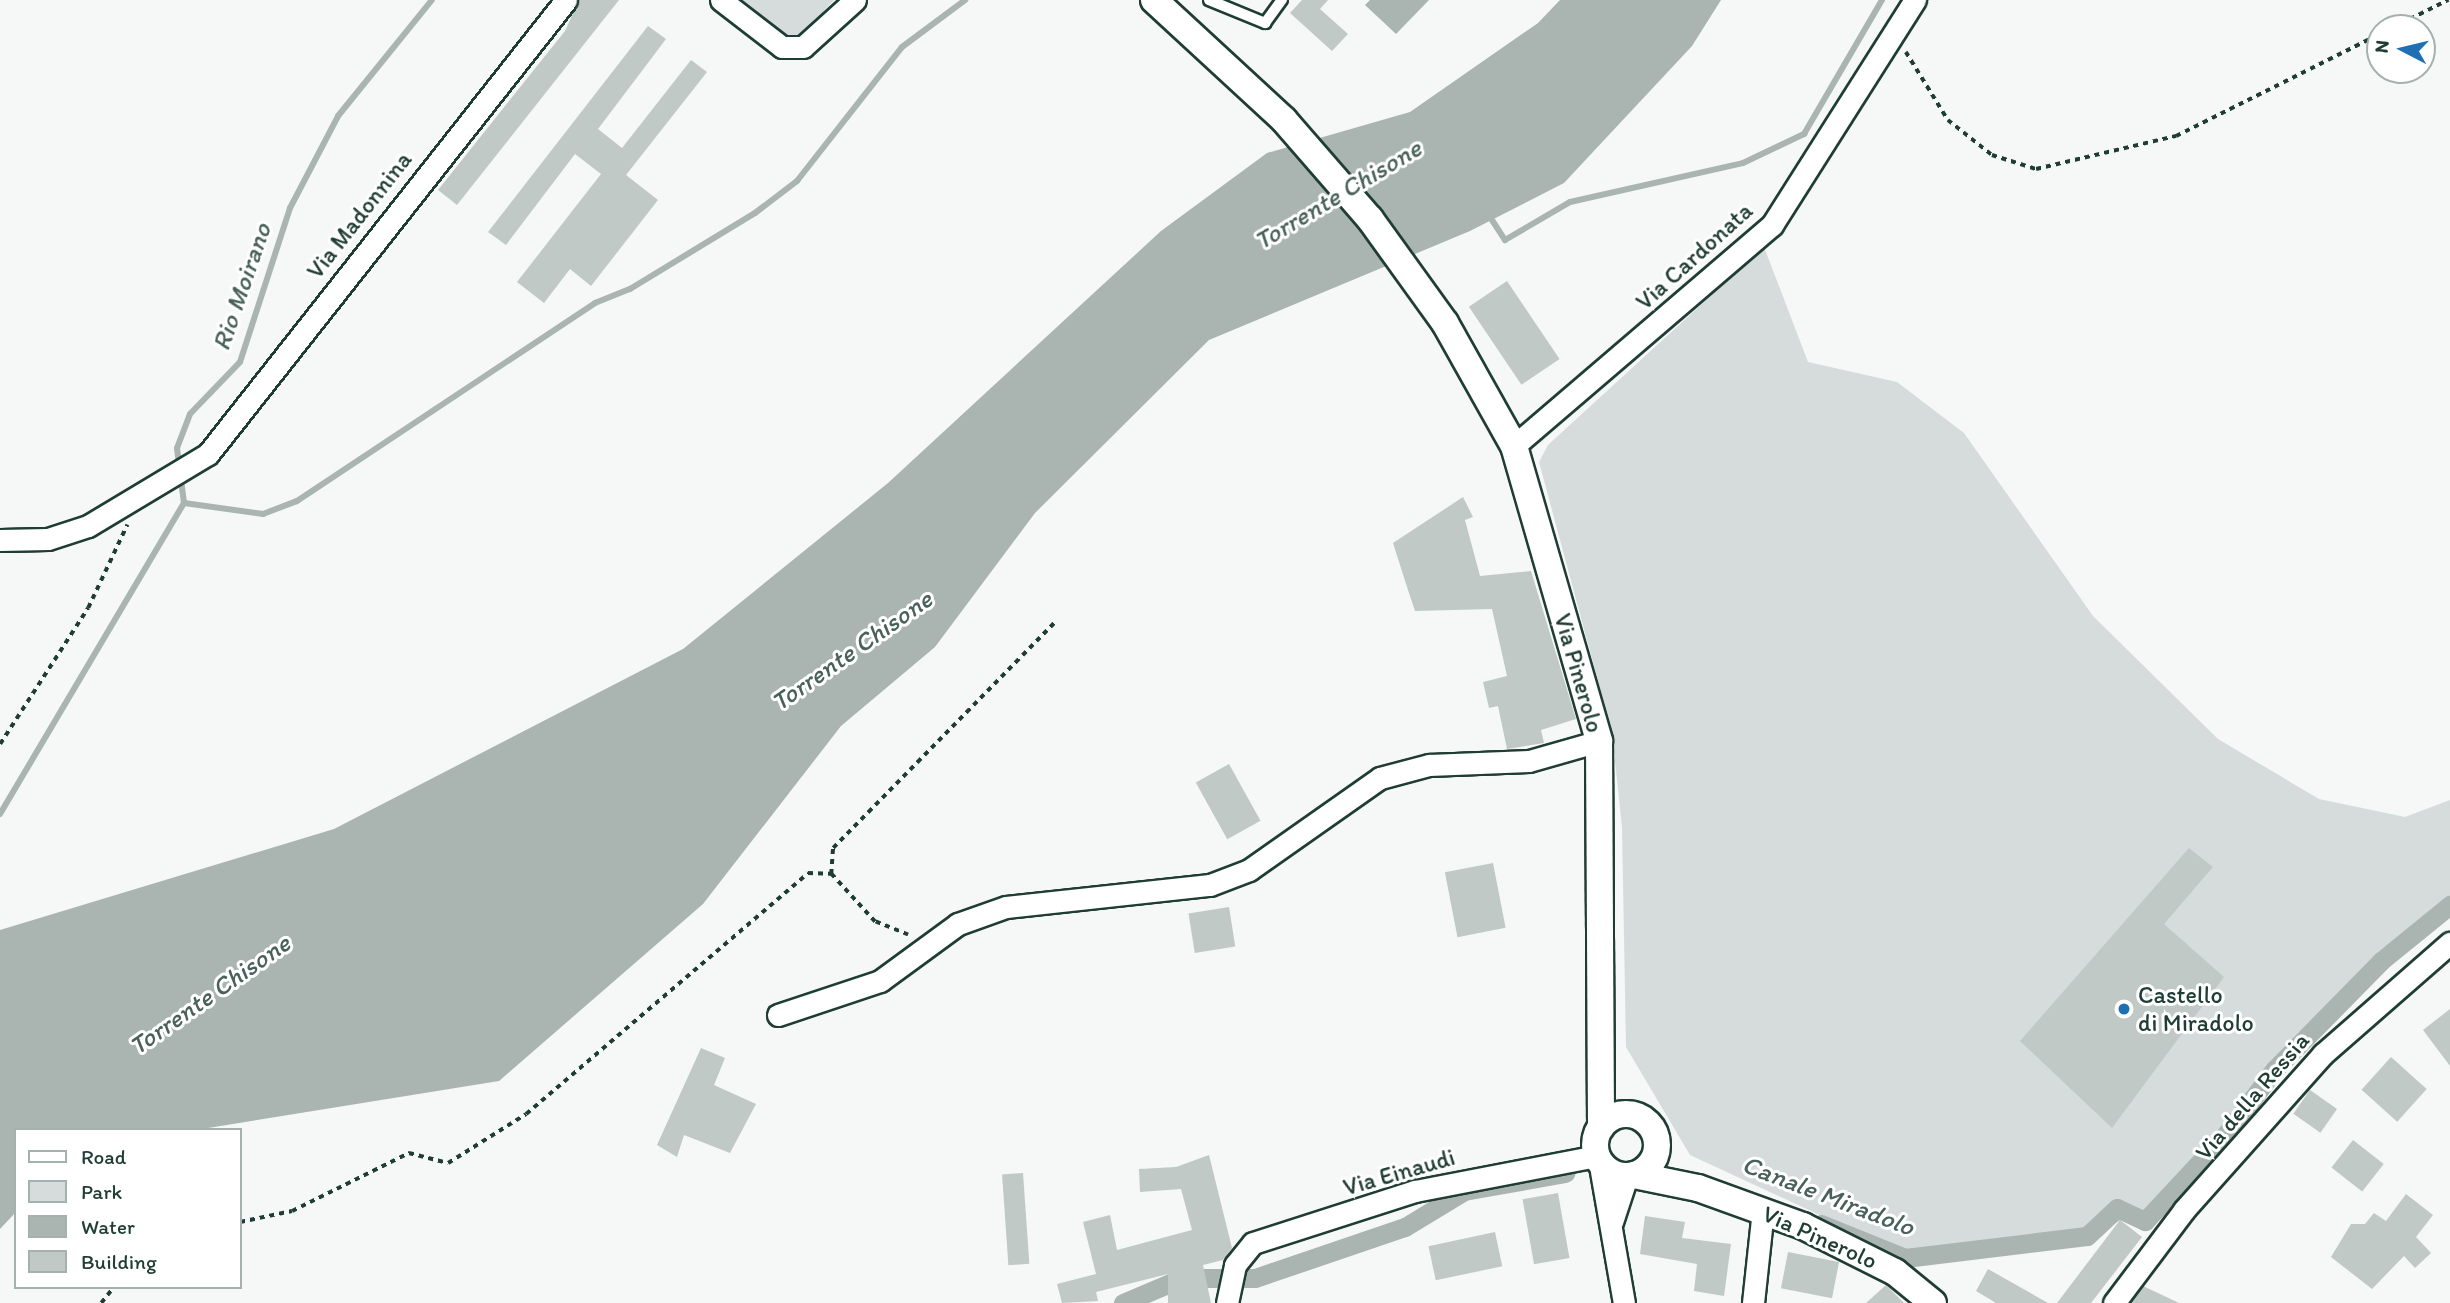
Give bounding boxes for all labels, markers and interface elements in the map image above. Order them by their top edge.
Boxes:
north arrow [2366,14,2436,84]
text: N [2369,39,2394,54]
water label: Torrente Chisone [1248,133,1428,257]
street label: Via Madonnina [301,146,417,284]
street label: Via Cardonata [1630,196,1758,316]
water label: Rio Moirano [206,219,278,355]
water label: Torrente Chisone [765,584,939,718]
street label: Via Pinerolo [1548,610,1610,736]
water label: Torrente Chisone [123,928,297,1062]
place label: Castello di Miradolo [2138,981,2253,1037]
marker: Castello di Miradolo [2116,1001,2132,1017]
street label: Via della Ressia [2189,1027,2315,1165]
legend [14,1128,242,1289]
street label: Via Einaudi [1340,1142,1458,1202]
text: Road [81,1144,126,1169]
water label: Canale Miradolo [1738,1149,1918,1243]
text: Park [81,1179,122,1204]
street label: Via Pinerolo [1758,1199,1882,1275]
text: Water [81,1214,135,1239]
text: Building [81,1249,157,1274]

